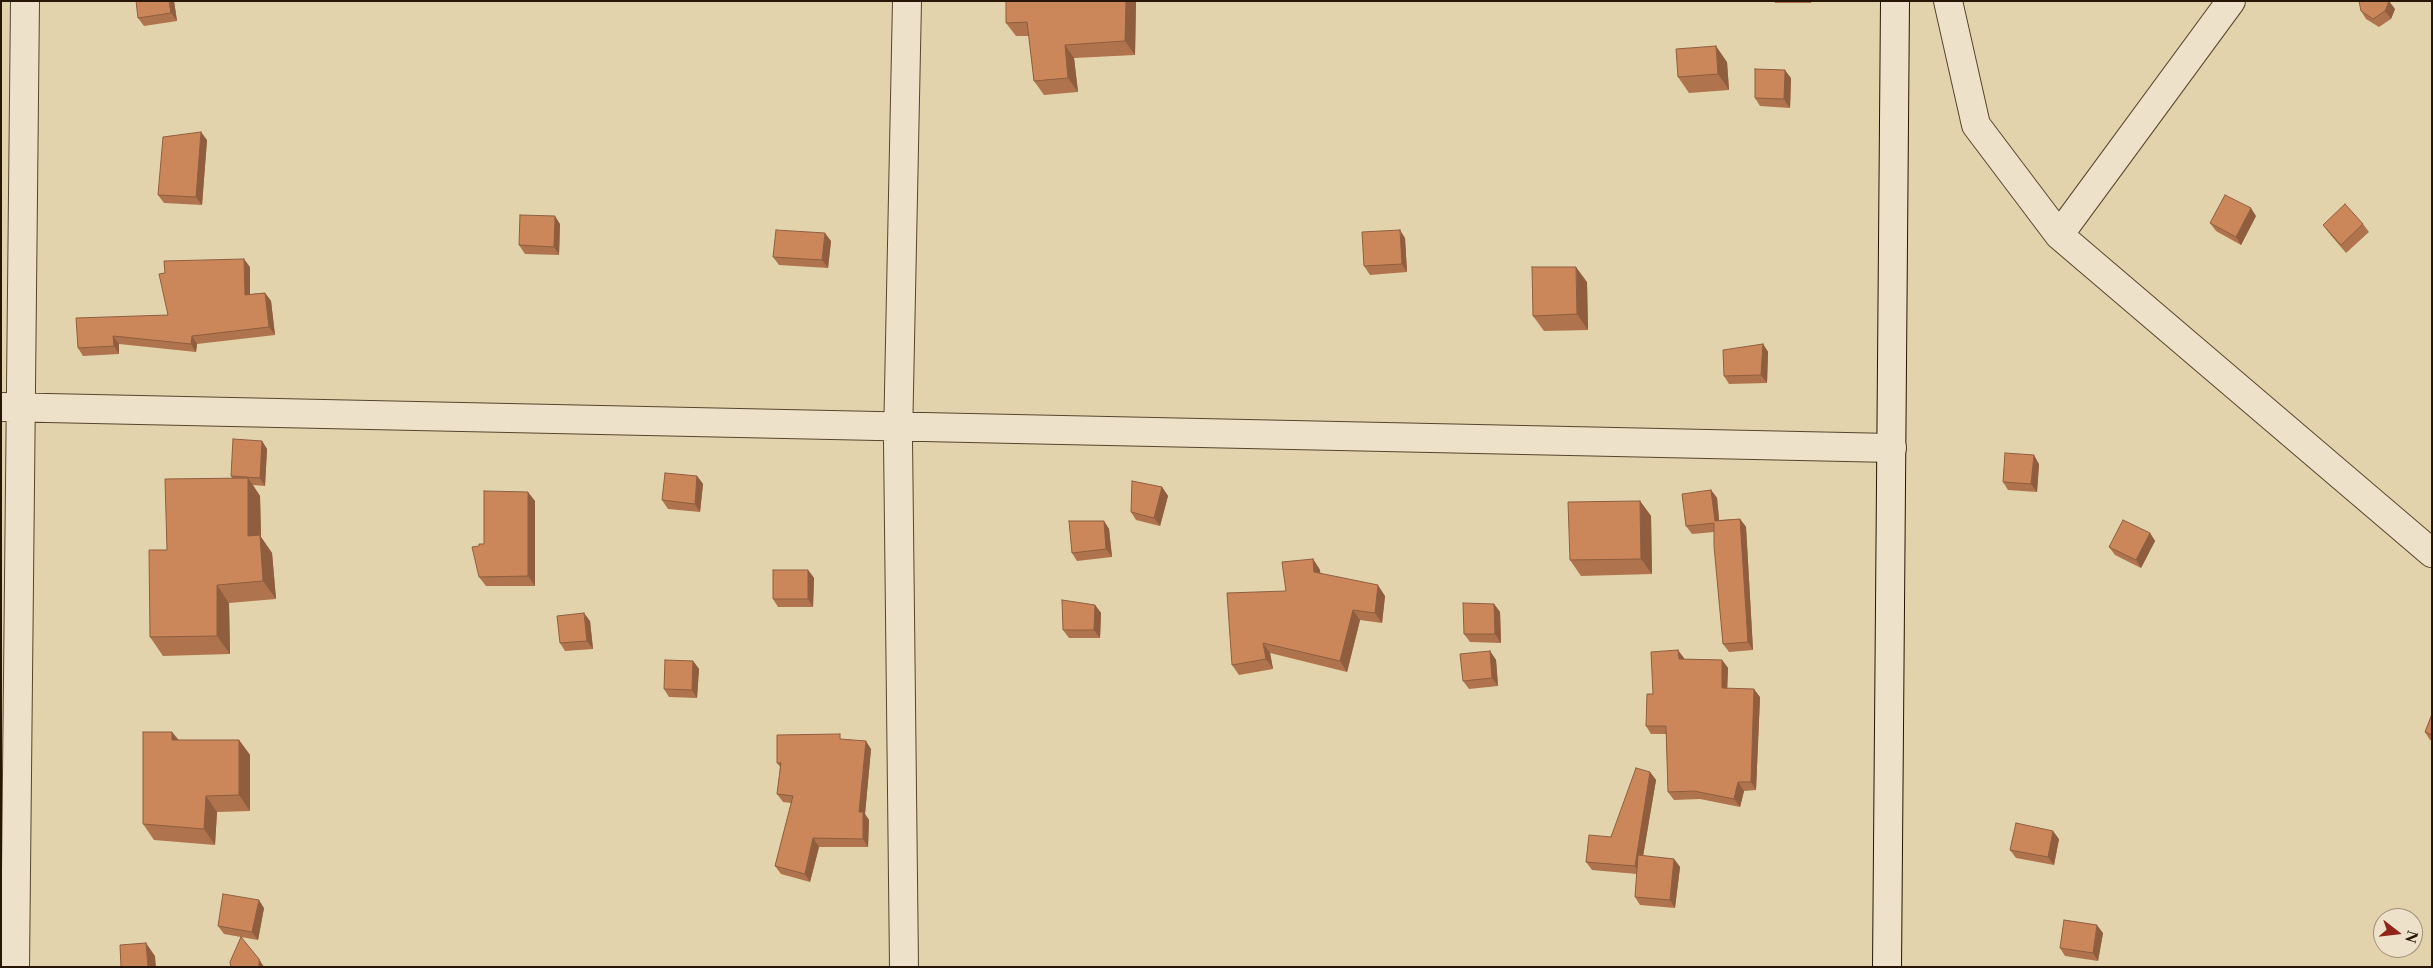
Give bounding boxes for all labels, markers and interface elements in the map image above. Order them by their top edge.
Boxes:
north arrow [2373,908,2423,958]
text: N [2401,929,2422,945]

